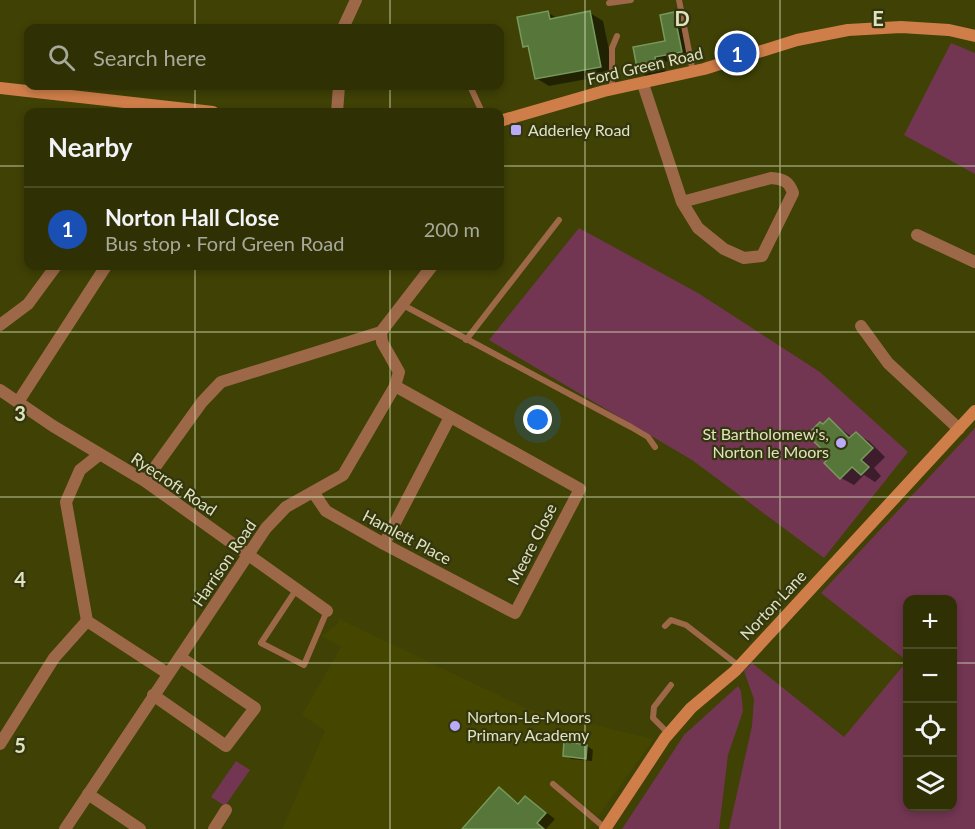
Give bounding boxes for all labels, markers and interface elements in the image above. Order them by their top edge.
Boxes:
text: D [674,6,690,30]
text: E [872,6,884,30]
search box [24,24,504,90]
pin: 1 [718,31,756,76]
icon: search [45,41,78,74]
street label: Ford Green Road [585,43,705,88]
text: Search here [93,44,206,71]
place label: Adderley Road [528,120,630,139]
marker: Adderley Road [509,123,523,137]
text: Nearby [48,131,133,163]
text: Norton Hall Close [105,204,279,231]
text: 1 [62,217,73,241]
text: 200 m [424,217,480,241]
text: Bus stop · Ford Green Road [105,231,345,255]
text: 3 [14,401,26,425]
your location [523,405,552,434]
place label: St Bartholomew's, Norton le Moors [702,424,829,461]
marker: St Bartholomew's, Norton le Moors [834,436,848,450]
street label: Ryecroft Road [128,448,221,519]
street label: Meere Close [503,500,560,587]
street label: Hamlett Place [360,505,455,568]
street label: Harrison Road [188,516,259,609]
street label: Norton Lane [736,566,810,643]
text: 4 [14,567,26,591]
map controls [903,595,957,811]
button: + [903,595,957,649]
button: − [903,649,957,703]
button: locate [903,703,957,757]
place label: Norton-Le-Moors Primary Academy [467,707,591,744]
marker: Norton-Le-Moors Primary Academy [448,719,462,733]
text: 5 [14,733,26,757]
button: layers [903,757,957,811]

